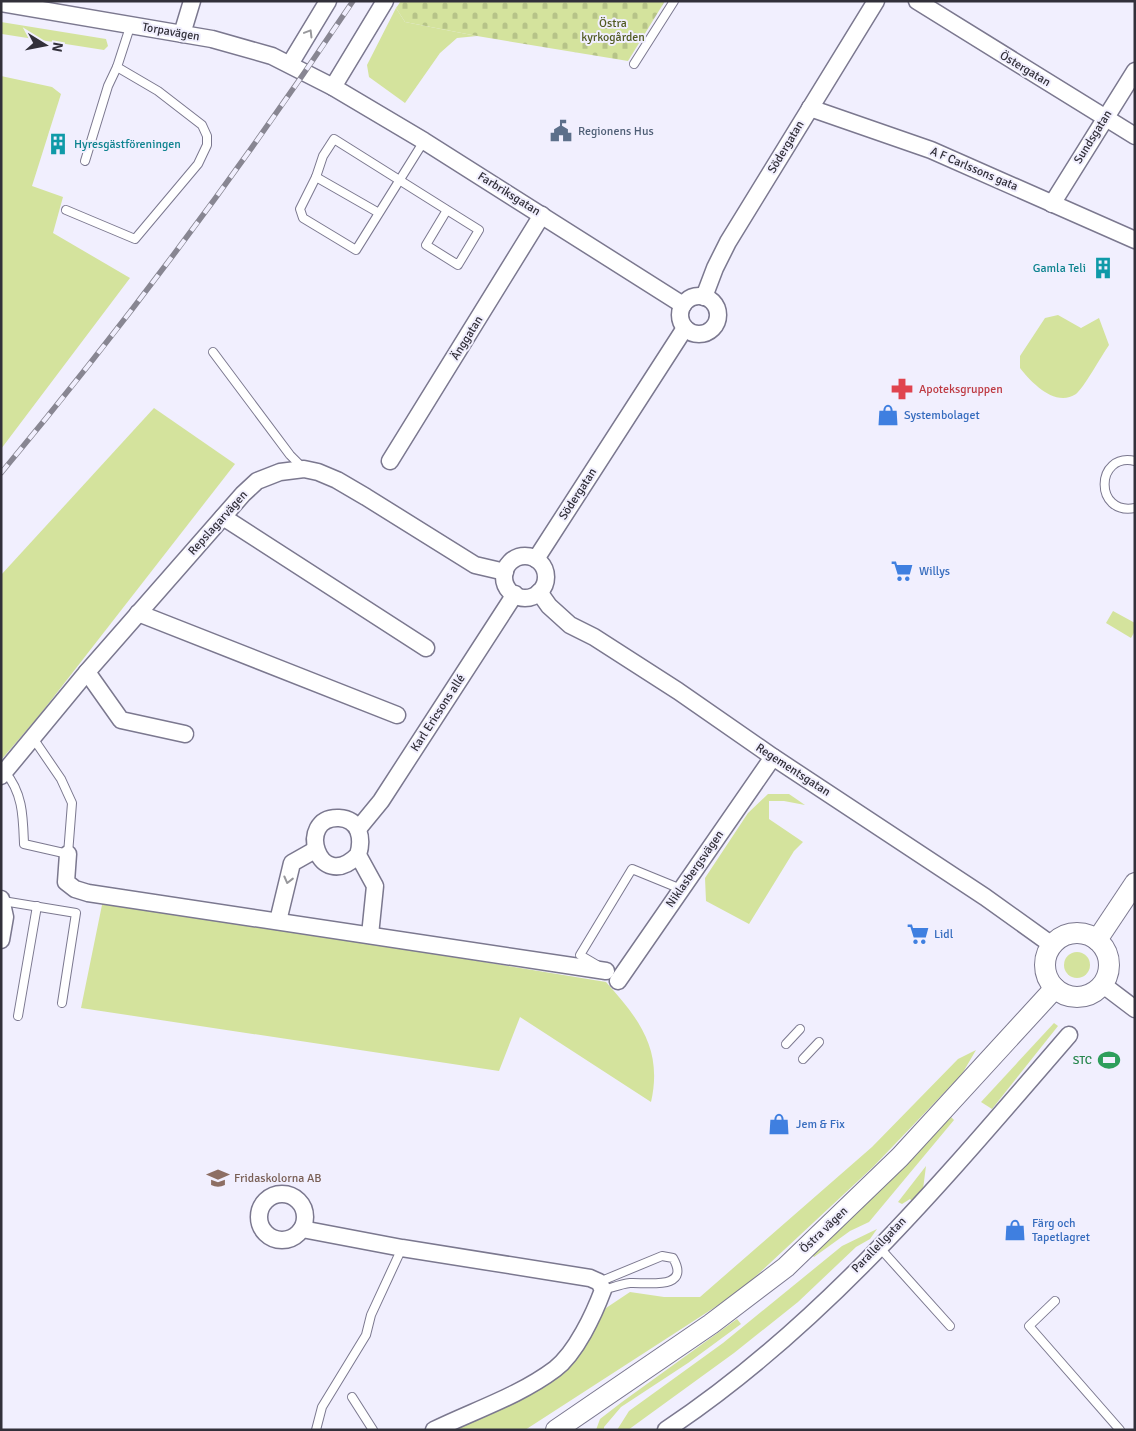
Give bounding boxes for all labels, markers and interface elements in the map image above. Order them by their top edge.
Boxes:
park label: Östra kyrkogården [581,16,645,45]
north arrow [20,20,70,70]
street label: Torpavägen [141,20,201,44]
one-way arrow [302,29,312,38]
text: N [48,41,67,53]
street label: Östergatan [997,48,1053,90]
street label: Sundsgatan [1071,107,1115,167]
public building icon: Regionens Hus [548,118,574,144]
street label: Södergatan [764,118,808,176]
place label: Regionens Hus [578,124,654,139]
building icon: Hyresgästföreningen [45,131,71,157]
place label: Hyresgästföreningen [74,137,181,152]
street label: A F Carlssons gata [928,144,1020,194]
street label: Farbriksgatan [475,169,543,219]
building icon: Gamla Teli [1090,255,1116,281]
place label: Gamla Teli [1033,261,1086,276]
street label: Änggatan [448,313,486,363]
pharmacy icon: Apoteksgruppen [889,376,915,402]
place label: Apoteksgruppen [919,382,1003,397]
shop icon: Systembolaget [875,402,901,428]
place label: Systembolaget [904,408,980,423]
street label: Södergatan [556,465,600,523]
street label: Repslagarvägen [185,488,251,558]
supermarket icon: Willys [889,558,915,584]
place label: Willys [919,564,950,579]
street label: Karl Ericsons allé [407,672,469,754]
street label: Regementsgatan [753,740,833,800]
street label: Niklasbergsvägen [663,828,727,910]
one-way arrow [284,875,294,883]
supermarket icon: Lidl [905,921,931,947]
place label: Lidl [934,927,954,942]
sports icon: STC [1096,1047,1122,1073]
place label: STC [1073,1053,1092,1068]
shop icon: Jem & Fix [766,1111,792,1137]
place label: Jem & Fix [796,1117,845,1132]
school or university icon: Fridaskolorna AB [205,1165,231,1191]
place label: Fridaskolorna AB [234,1171,322,1186]
street label: Östra vägen [797,1203,851,1257]
street label: Parallellgatan [849,1214,909,1276]
place label: Färg och Tapetlagret [1032,1216,1090,1245]
shop icon: Färg och Tapetlagret [1002,1217,1028,1243]

